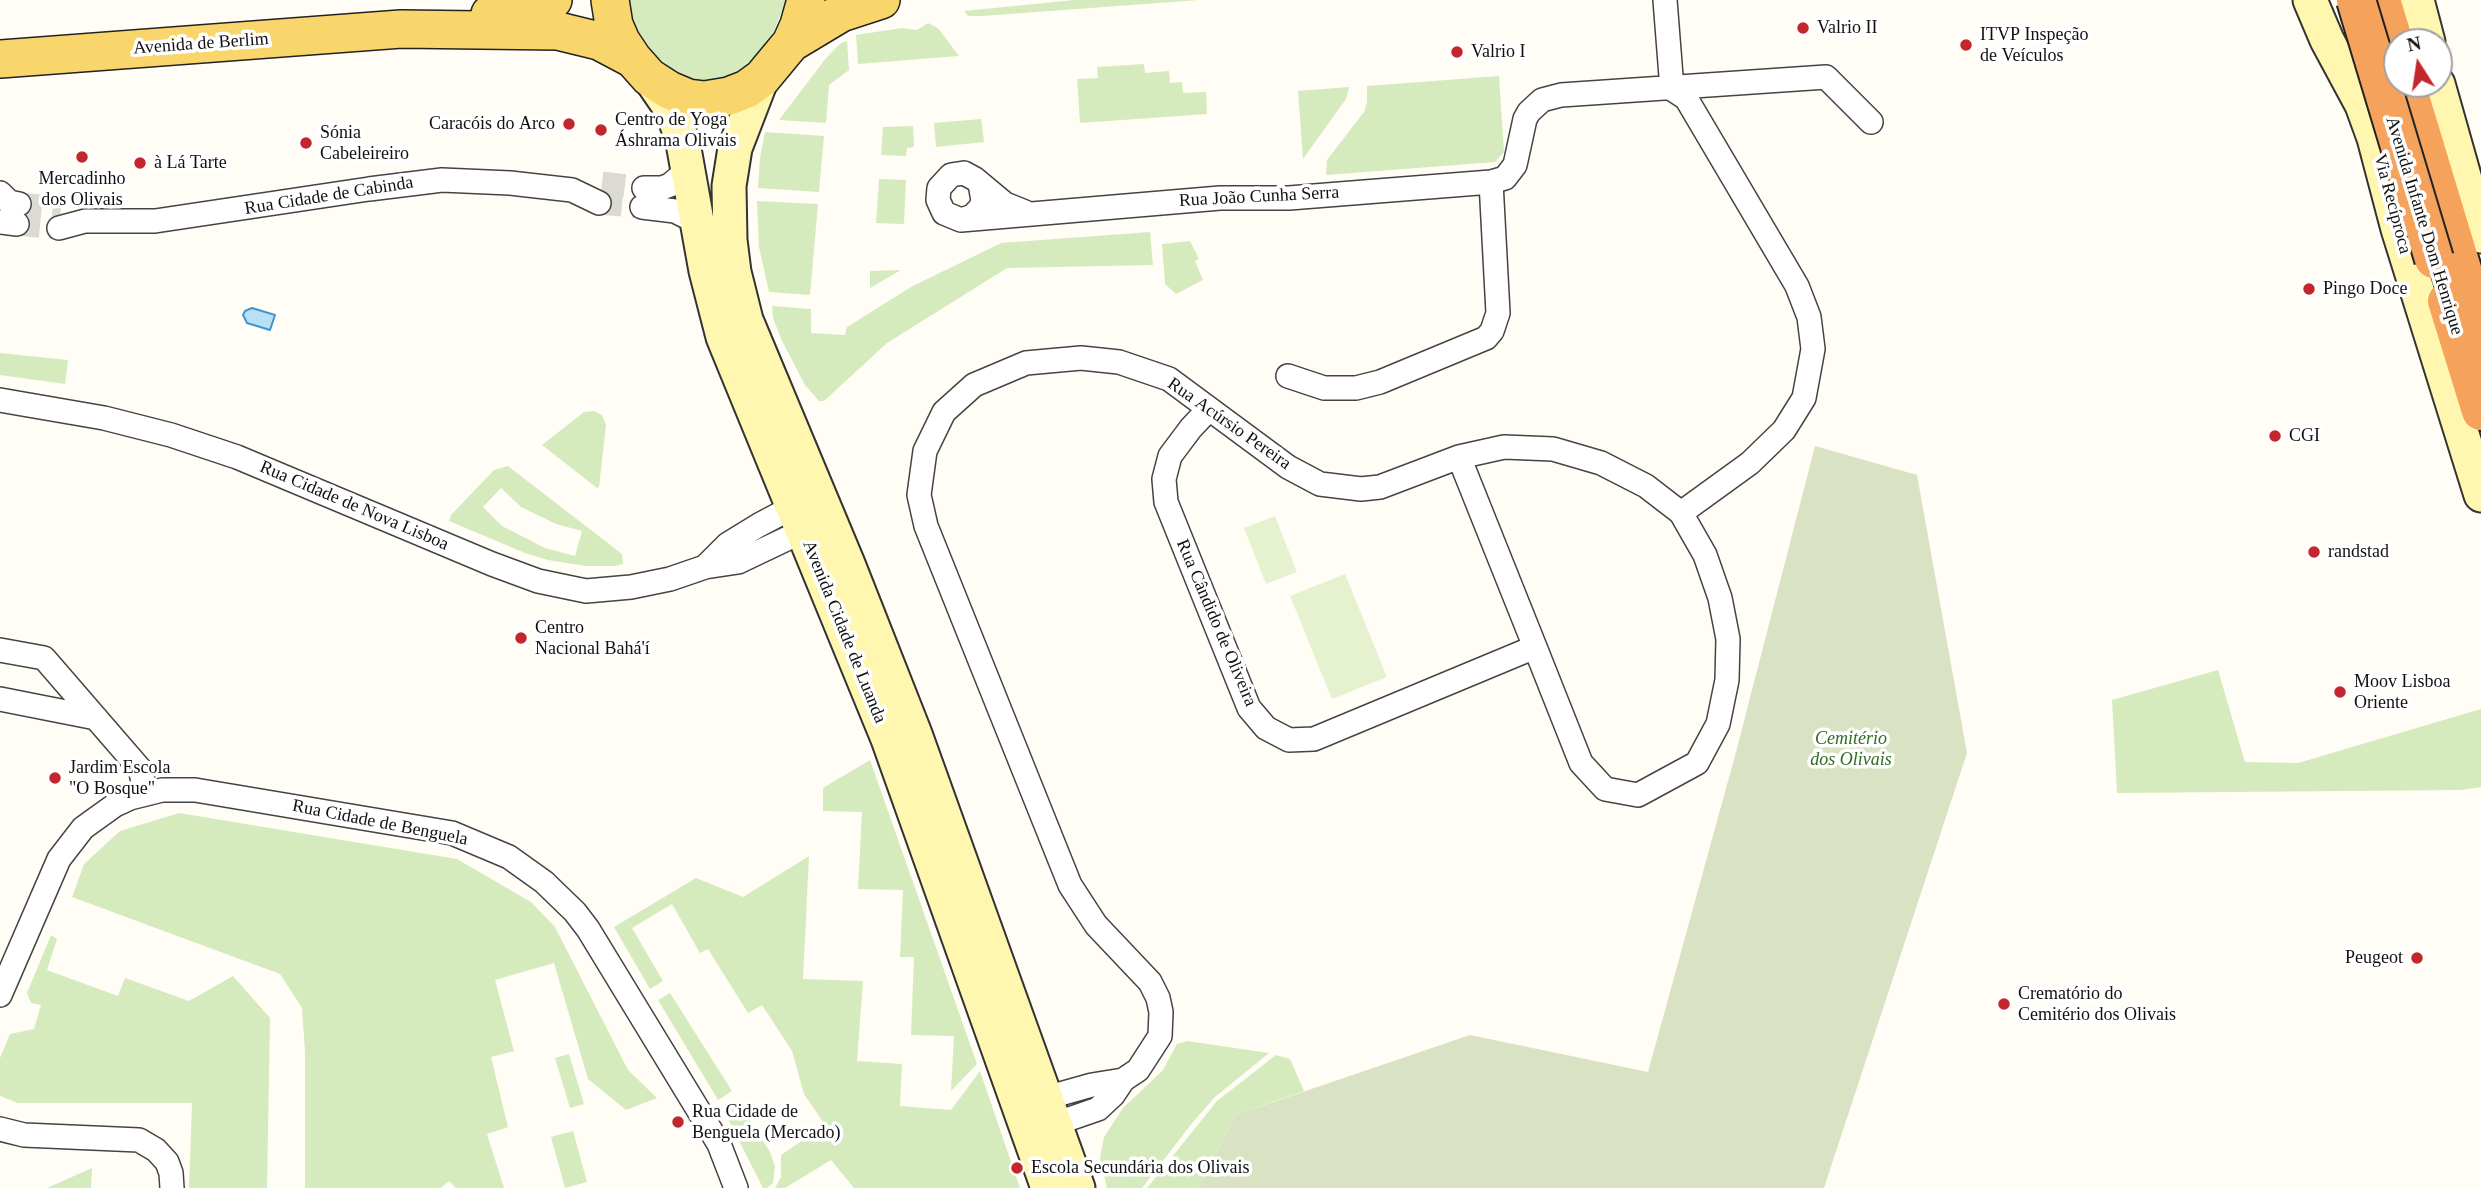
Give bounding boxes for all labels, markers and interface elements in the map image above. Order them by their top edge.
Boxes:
place label: Valrio II [1817,17,1877,39]
marker: Valrio II [1795,20,1811,36]
place label: ITVP Inspeção de Veículos [1980,24,2088,66]
street label: Avenida de Berlim [133,28,269,60]
north arrow [2383,28,2453,98]
text: N [2405,32,2423,56]
marker: ITVP Inspeção de Veículos [1958,37,1974,53]
place label: Valrio I [1471,41,1525,63]
marker: Valrio I [1449,44,1465,60]
place label: Centro de Yoga Áshrama Olivais [615,109,736,152]
place label: Caracóis do Arco [429,113,555,135]
street label: Avenida Infante Dom Henrique [2380,114,2468,338]
marker: Caracóis do Arco [561,116,577,132]
place label: Sónia Cabeleireiro [320,122,409,164]
marker: Centro de Yoga Áshrama Olivais [593,122,609,138]
marker: Sónia Cabeleireiro [298,135,314,151]
marker: Mercadinho dos Olivais [74,149,90,165]
place label: à Lá Tarte [154,152,227,174]
street label: Via Recíproca [2368,152,2416,256]
marker: à Lá Tarte [132,155,148,171]
place label: Mercadinho dos Olivais [39,168,125,210]
street label: Rua Cidade de Cabinda [243,172,415,220]
street label: Rua João Cunha Serra [1178,182,1340,212]
place label: Pingo Doce [2323,278,2407,300]
marker: Pingo Doce [2301,281,2317,297]
street label: Rua Acúrsio Pereira [1163,373,1295,475]
place label: CGI [2289,425,2320,447]
marker: CGI [2267,428,2283,444]
street label: Rua Cidade de Nova Lisboa [256,456,452,556]
street label: Rua Cândido de Oliveira [1171,536,1261,710]
street label: Avenida Cidade de Luanda [797,538,891,726]
place label: randstad [2328,541,2389,563]
marker: randstad [2306,544,2322,560]
place label: Centro Nacional Bahá'í [535,617,650,660]
marker: Centro Nacional Bahá'í [513,630,529,646]
place label: Moov Lisboa Oriente [2354,671,2450,714]
marker: Moov Lisboa Oriente [2332,684,2348,700]
park label: Cemitério dos Olivais [1810,728,1892,770]
place label: Jardim Escola "O Bosque" [69,757,170,800]
marker: Jardim Escola "O Bosque" [47,770,63,786]
street label: Rua Cidade de Benguela [290,795,470,851]
place label: Peugeot [2345,947,2403,969]
marker: Peugeot [2409,950,2425,966]
place label: Crematório do Cemitério dos Olivais [2018,983,2176,1026]
marker: Crematório do Cemitério dos Olivais [1996,996,2012,1012]
place label: Rua Cidade de Benguela (Mercado) [692,1101,840,1144]
marker: Rua Cidade de Benguela (Mercado) [670,1114,686,1130]
place label: Escola Secundária dos Olivais [1031,1157,1249,1179]
marker: Escola Secundária dos Olivais [1009,1160,1025,1176]

